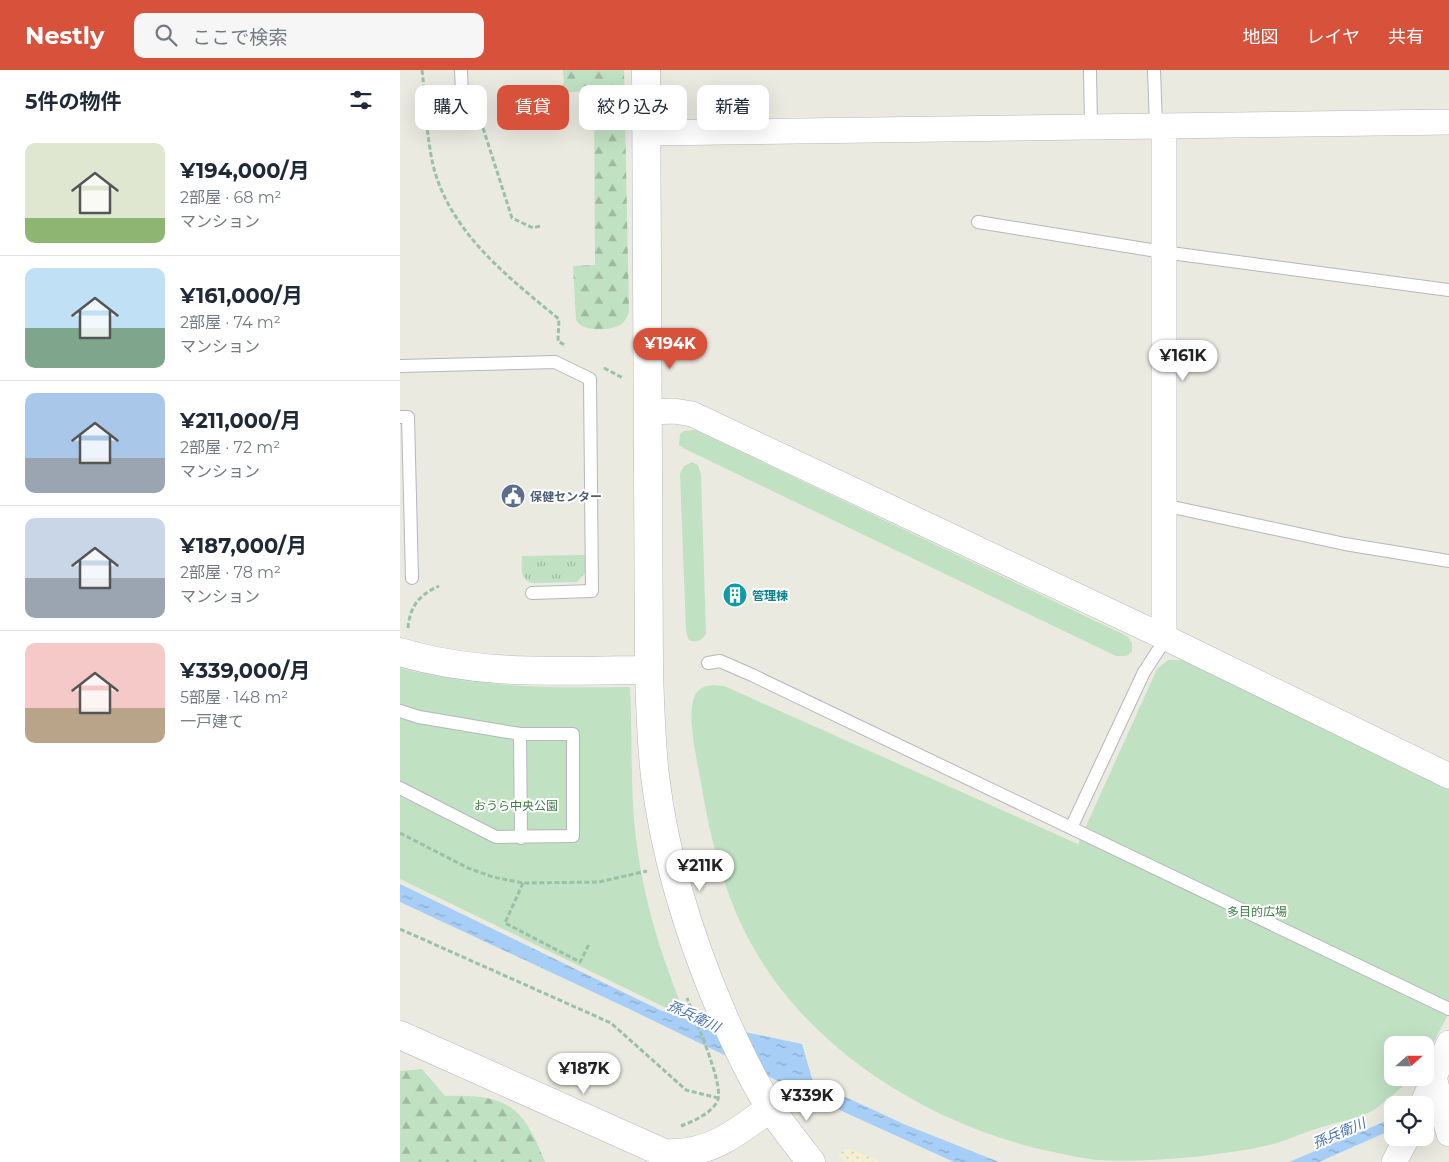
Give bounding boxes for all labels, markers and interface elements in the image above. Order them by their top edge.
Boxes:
search box [134,13,484,58]
text: Nestly [25,21,104,50]
icon: search [152,21,180,49]
text: ここで検索 [192,26,287,49]
text: 地図 [1243,26,1279,48]
text: レイヤ [1307,26,1360,48]
text: 共有 [1388,26,1424,48]
chip: 購入 [415,85,487,130]
chip: 賃貸 [497,85,569,130]
chip: 絞り込み [579,85,687,130]
chip: 新着 [697,85,769,130]
icon: filters [347,86,375,114]
text: 5件の物件 [25,89,122,114]
text: ¥194,000/月 [180,158,309,183]
icon: home [65,163,125,223]
text: 2部屋 · 68 m² [180,188,282,207]
text: マンション [180,212,260,231]
text: ¥161,000/月 [180,283,303,308]
icon: home [65,288,125,348]
text: 2部屋 · 74 m² [180,313,281,332]
pin: ¥194K [635,328,705,370]
text: ¥194K [644,334,696,353]
text: マンション [180,337,260,356]
pin: ¥161K [1148,340,1218,382]
text: ¥161K [1160,346,1206,365]
text: ¥211,000/月 [180,408,301,433]
icon: home [65,413,125,473]
text: 2部屋 · 72 m² [180,438,280,457]
text: マンション [180,462,260,481]
public building icon: 保健センター [500,483,526,509]
place label: 保健センター [530,489,602,504]
text: ¥187,000/月 [180,533,307,558]
icon: home [65,538,125,598]
text: 2部屋 · 78 m² [180,563,281,582]
building icon: 管理棟 [722,582,748,608]
text: マンション [180,587,260,606]
place label: 管理棟 [752,588,788,603]
text: ¥339,000/月 [180,658,310,683]
icon: home [65,663,125,723]
text: 5部屋 · 148 m² [180,688,288,707]
text: 一戸建て [180,712,244,731]
park label: おうら中央公園 [474,798,558,813]
pin: ¥211K [665,850,735,892]
text: ¥211K [677,856,723,875]
park label: 多目的広場 [1227,904,1287,919]
water label: 孫兵衛川 [665,996,725,1037]
north arrow [1384,1036,1434,1086]
map controls [1384,1036,1434,1146]
pin: ¥187K [549,1052,619,1095]
text: ¥187K [559,1059,609,1078]
pin: ¥339K [772,1080,842,1122]
text: ¥339K [781,1086,833,1105]
button: locate [1384,1096,1434,1146]
water label: 孫兵衛川 [1310,1113,1370,1152]

